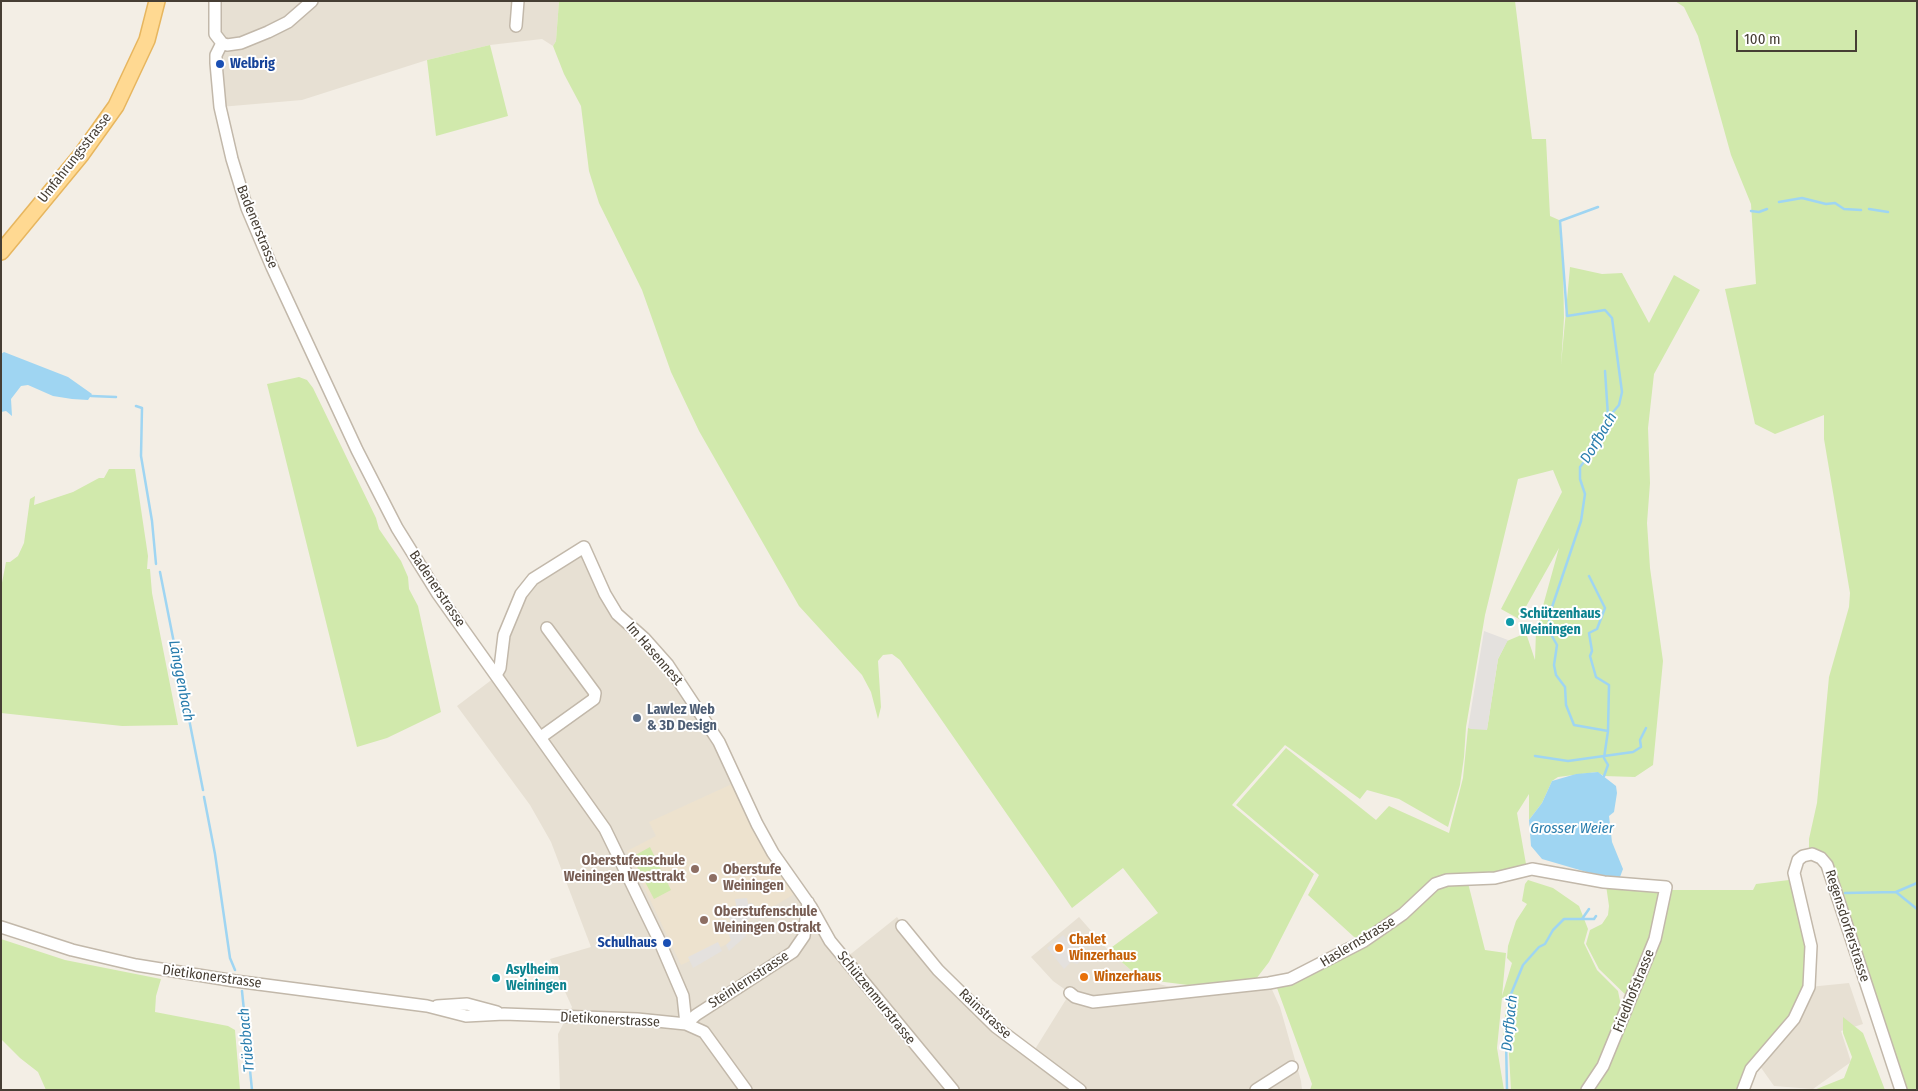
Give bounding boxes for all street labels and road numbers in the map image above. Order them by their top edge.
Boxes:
street label: Umfahrungsstrasse [35,110,115,206]
street label: Badenerstrasse [233,183,281,271]
street label: Badenerstrasse [405,548,469,630]
street label: Im Hasennest [622,619,686,689]
street label: Regensdorferstrasse [1821,868,1873,984]
street label: Haslernstrasse [1317,913,1399,971]
street label: Friedhofstrasse [1610,947,1658,1035]
street label: Steinlernstrasse [706,948,792,1012]
street label: Schützenmurstrasse [833,948,919,1048]
street label: Dietikonerstrasse [161,962,263,992]
street label: Rainstrasse [955,985,1015,1043]
street label: Dietikonerstrasse [560,1009,660,1031]

